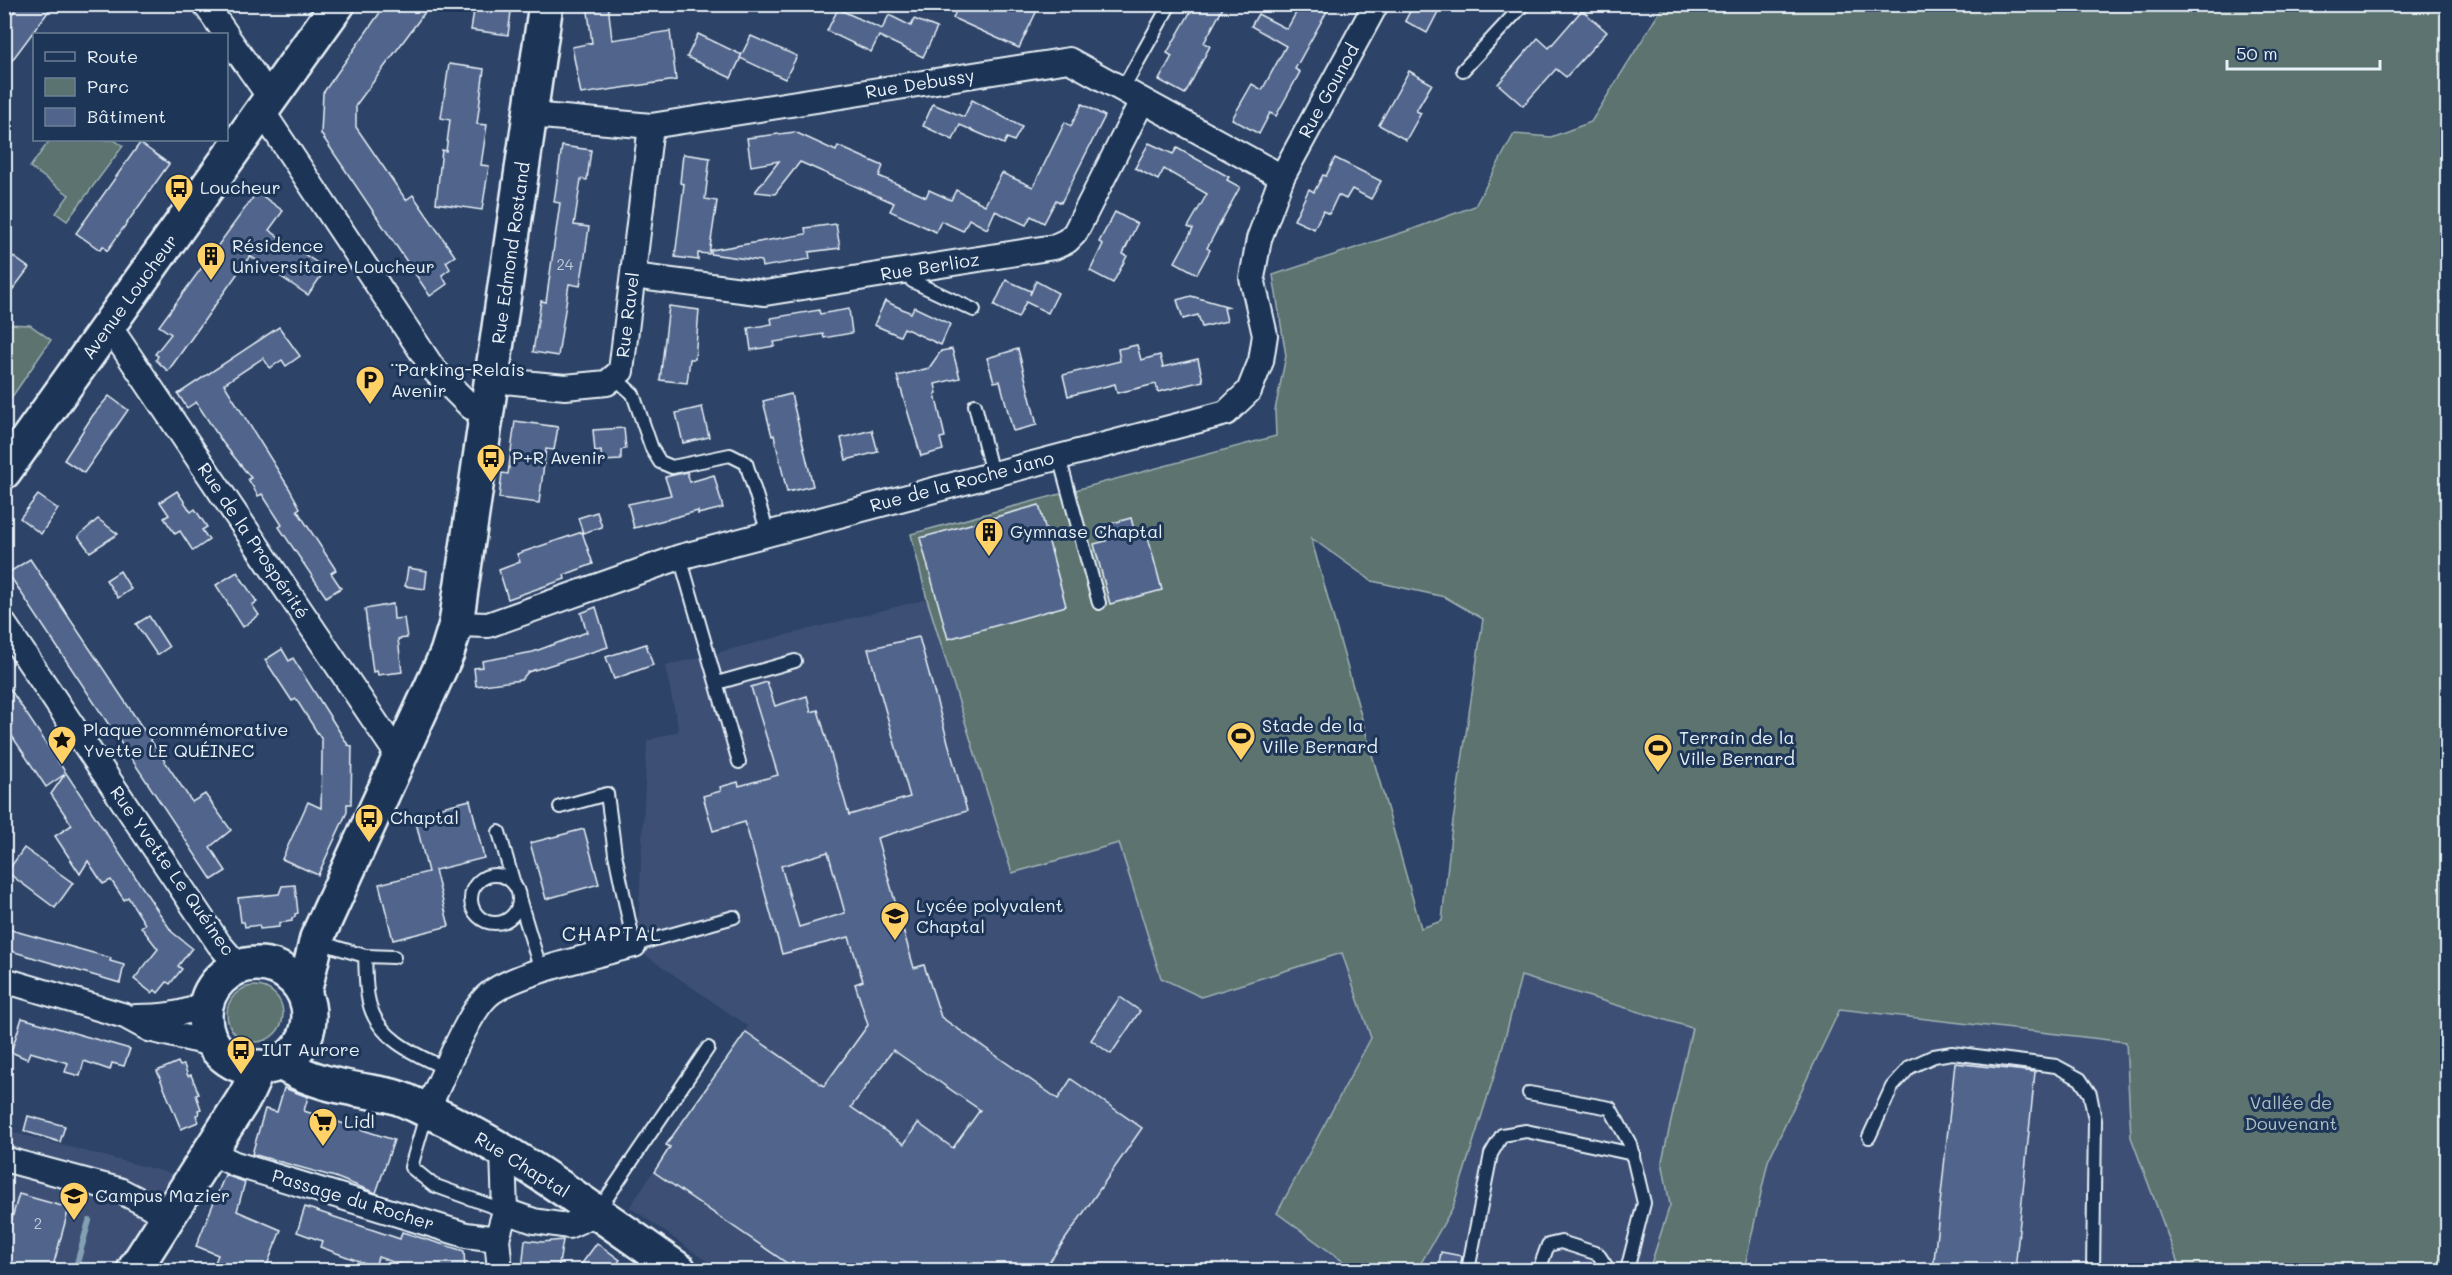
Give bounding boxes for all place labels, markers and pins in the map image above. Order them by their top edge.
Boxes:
bus stop icon: Loucheur [163,172,195,214]
place label: Loucheur [200,175,281,199]
place label: Résidence Universitaire Loucheur [232,233,435,278]
building icon: Résidence Universitaire Loucheur [195,240,227,282]
place label: ¨Parking-Relais Avenir [391,357,525,402]
parking icon: ¨Parking-Relais Avenir [354,364,386,406]
bus stop icon: P+R Avenir [475,442,507,484]
place label: P+R Avenir [512,445,606,469]
building icon: Gymnase Chaptal [973,516,1005,558]
place label: Gymnase Chaptal [1010,519,1163,543]
place label: Stade de la Ville Bernard [1262,713,1378,758]
place label: Plaque commémorative Yvette LE QUÉINEC [83,717,288,762]
sports icon: Stade de la Ville Bernard [1225,720,1257,762]
place icon: Plaque commémorative Yvette LE QUÉINEC [46,724,78,766]
place label: Terrain de la Ville Bernard [1679,725,1795,770]
sports icon: Terrain de la Ville Bernard [1642,732,1674,774]
bus stop icon: Chaptal [353,802,385,844]
place label: Chaptal [390,805,459,829]
place label: Lycée polyvalent Chaptal [916,893,1063,938]
school or university icon: Lycée polyvalent Chaptal [879,900,911,942]
bus stop icon: IUT Aurore [225,1034,257,1076]
place label: IUT Aurore [262,1037,360,1061]
supermarket icon: Lidl [307,1106,339,1148]
place label: Lidl [344,1109,375,1133]
school or university icon: Campus Mazier [58,1180,90,1222]
place label: Campus Mazier [95,1183,230,1207]

